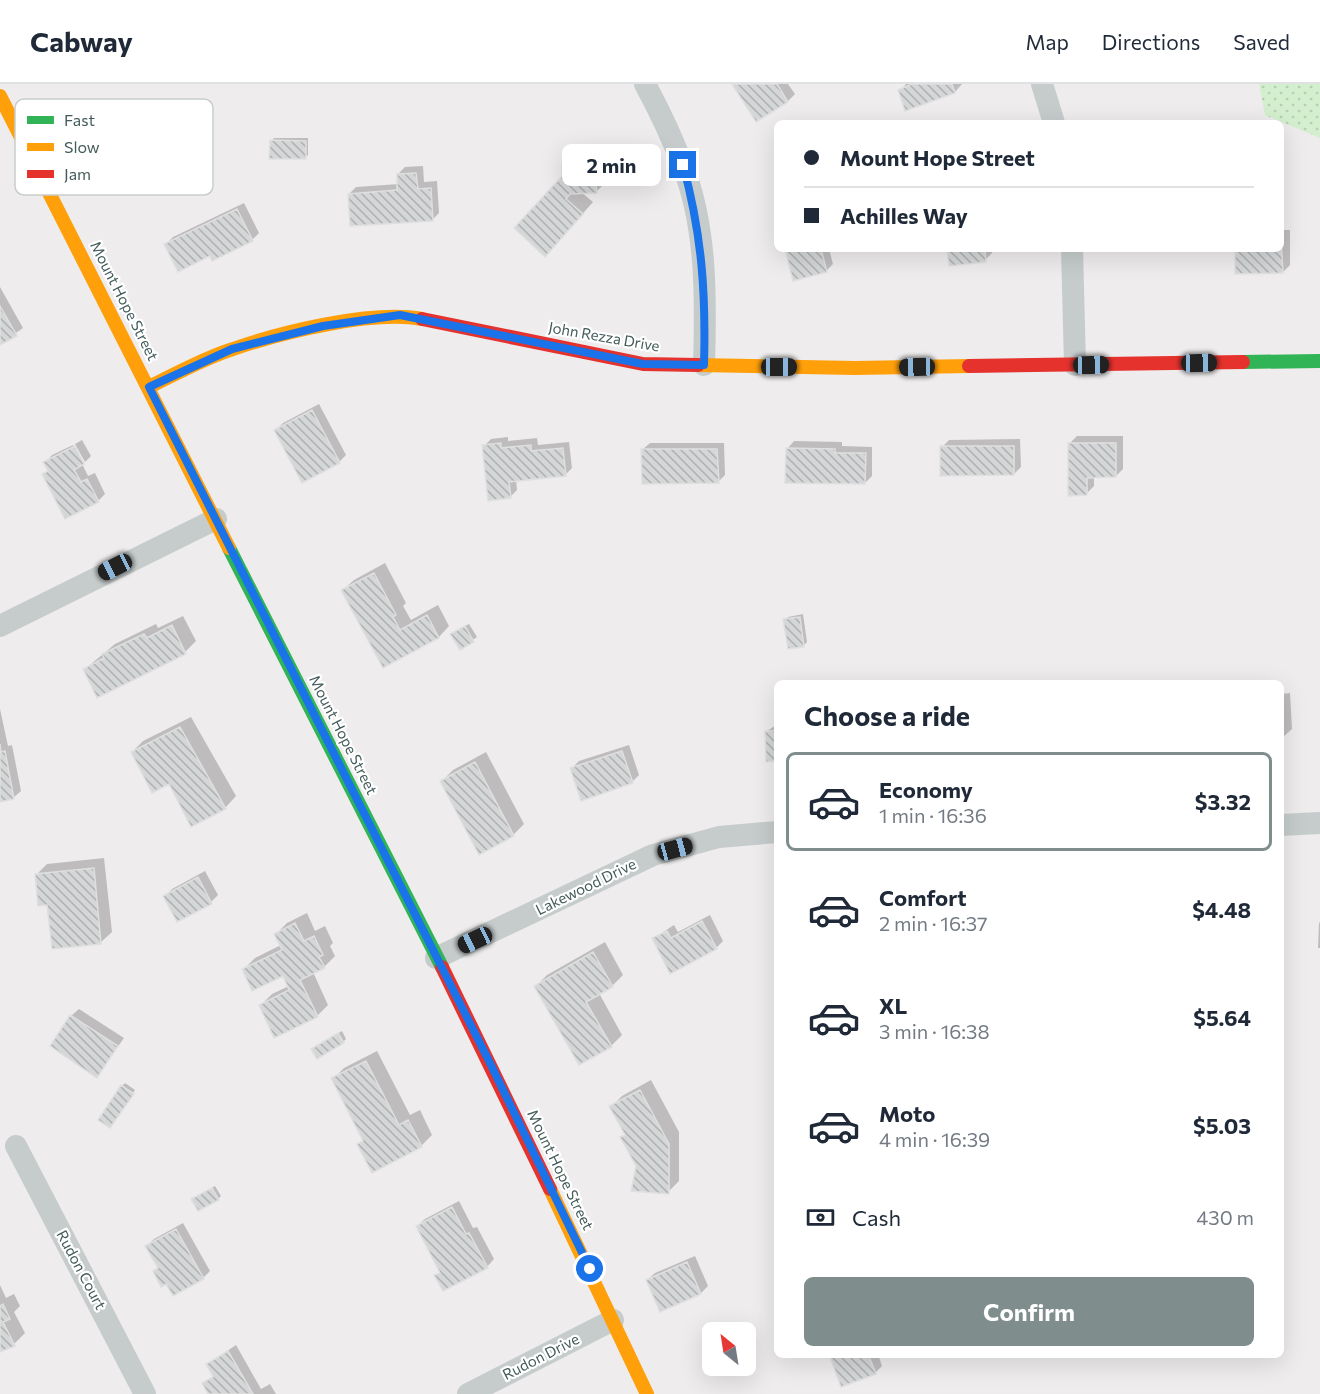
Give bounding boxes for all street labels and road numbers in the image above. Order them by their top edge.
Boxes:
street label: Mount Hope Street [87,238,163,363]
street label: John Rezza Drive [547,317,661,355]
street label: Mount Hope Street [306,672,382,797]
street label: Lakewood Drive [532,854,639,918]
street label: Mount Hope Street [524,1106,598,1233]
street label: Rudon Court [53,1227,110,1312]
street label: Rudon Drive [499,1329,582,1383]

